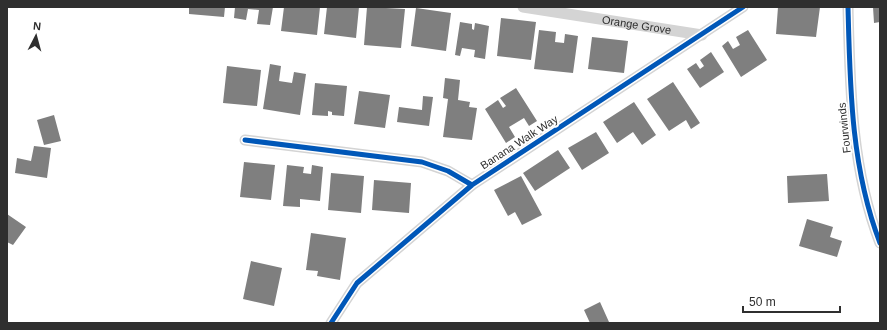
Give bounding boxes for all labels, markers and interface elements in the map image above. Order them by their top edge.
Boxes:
street label: Orange Grove [601,13,672,36]
north arrow [16,16,56,56]
text: N [32,20,42,32]
street label: Fourwinds [835,102,853,154]
street label: Banana Walk Way [478,112,560,171]
scale bar [743,288,840,314]
text: 50 m [749,295,776,309]

